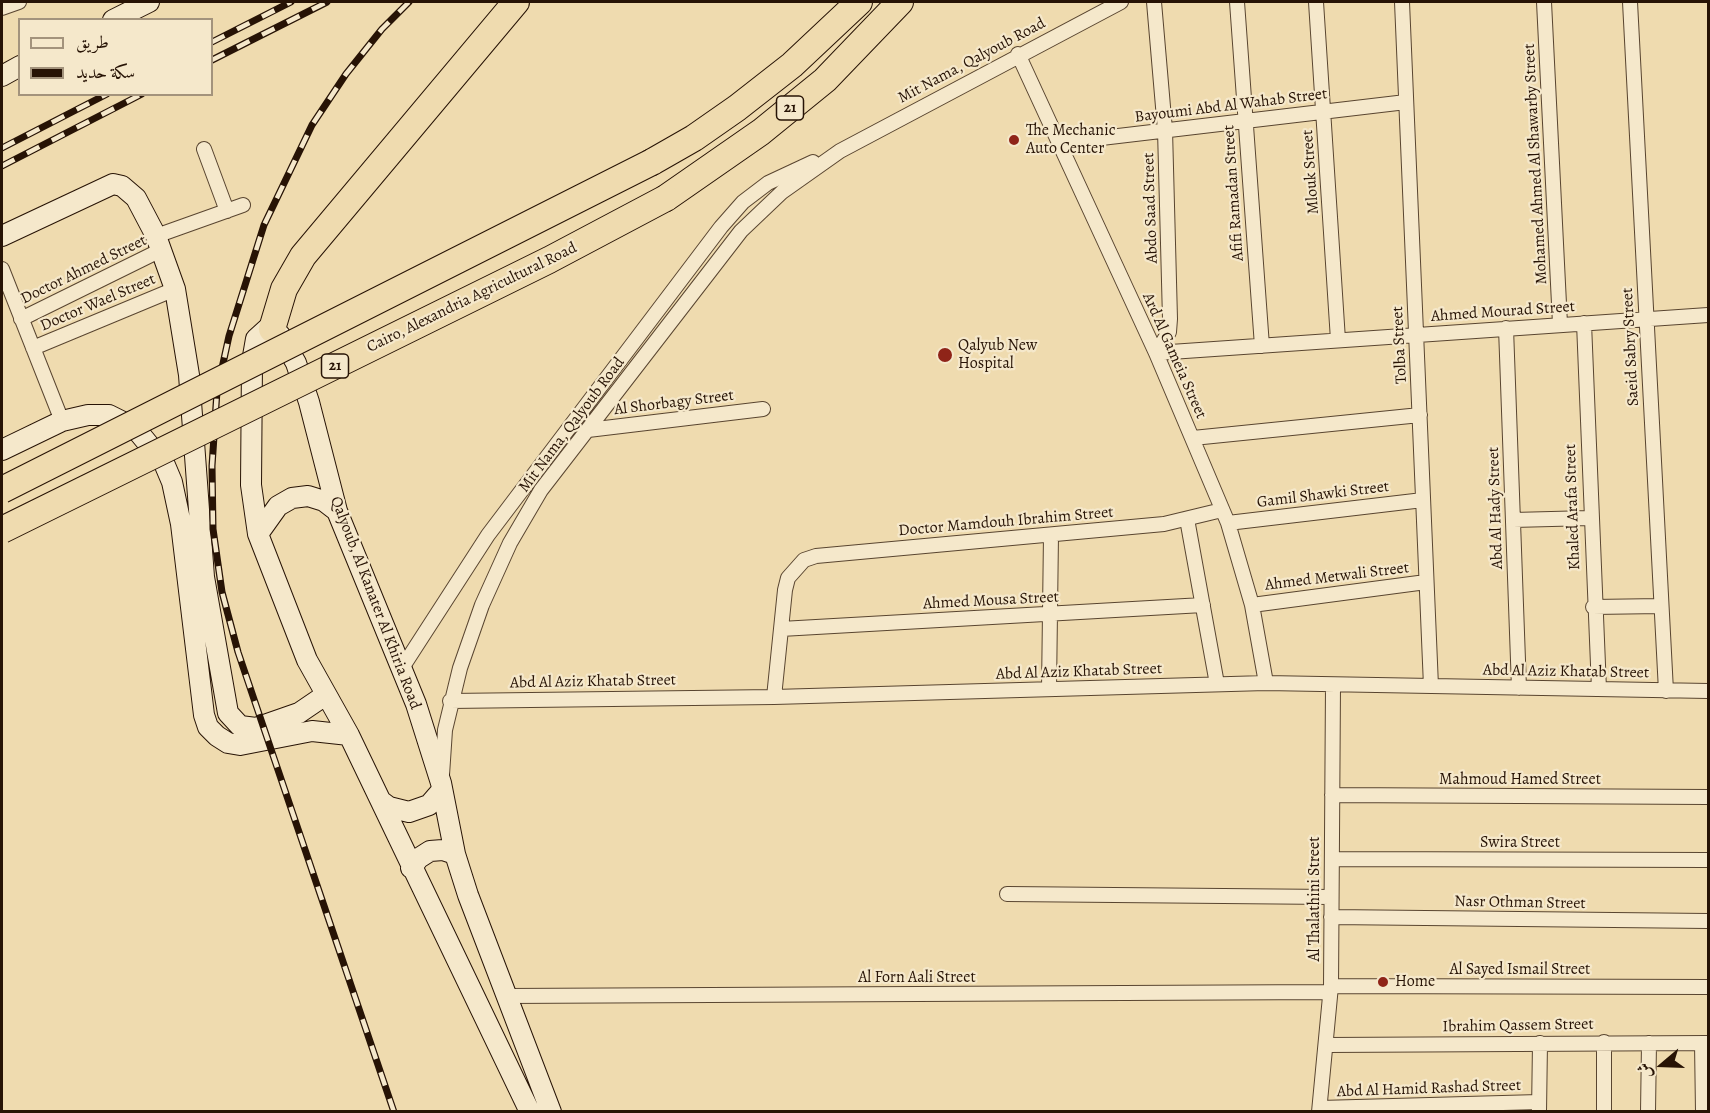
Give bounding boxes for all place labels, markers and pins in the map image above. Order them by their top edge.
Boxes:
place label: The Mechanic Auto Center [1026,121,1115,159]
marker: The Mechanic Auto Center [1007,133,1021,147]
place label: Qalyub New Hospital [958,336,1037,374]
marker: Qalyub New Hospital [936,346,954,364]
place label: Home [1395,972,1435,992]
marker: Home [1376,975,1390,989]

